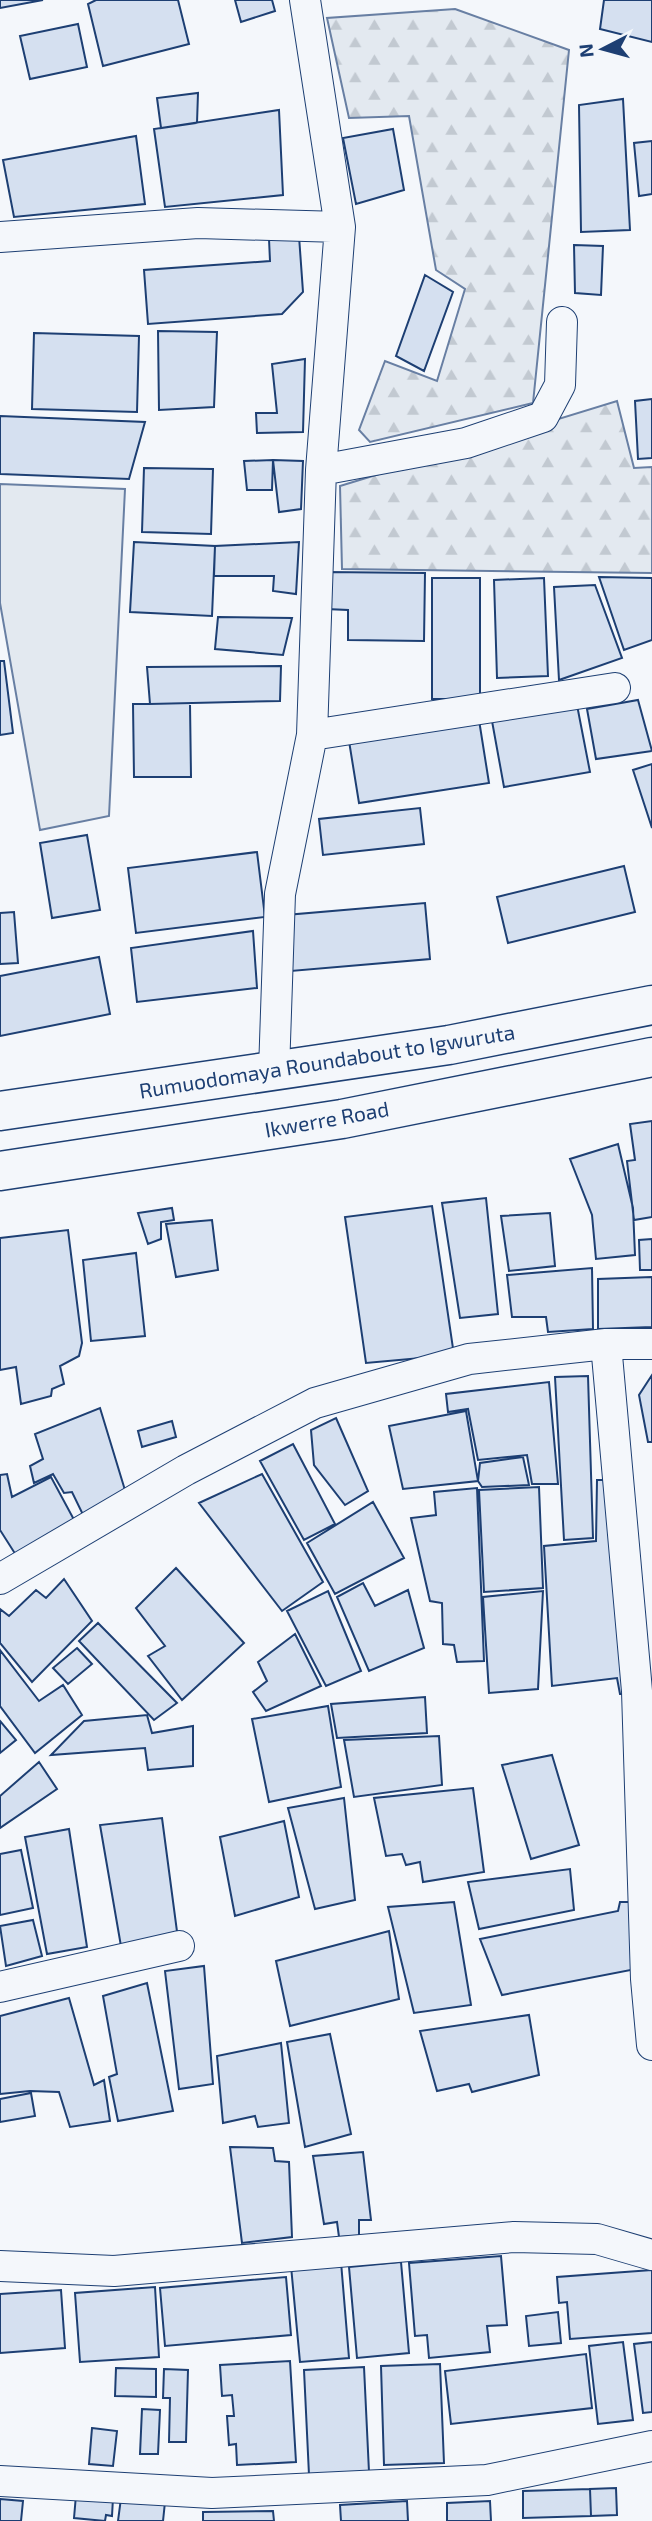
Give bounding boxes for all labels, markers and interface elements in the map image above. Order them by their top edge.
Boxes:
north arrow [568,14,638,84]
text: N [573,43,598,59]
street label: Rumuodomaya Roundabout to Igwuruta [137,1018,516,1103]
street label: Ikwerre Road [263,1095,391,1142]

